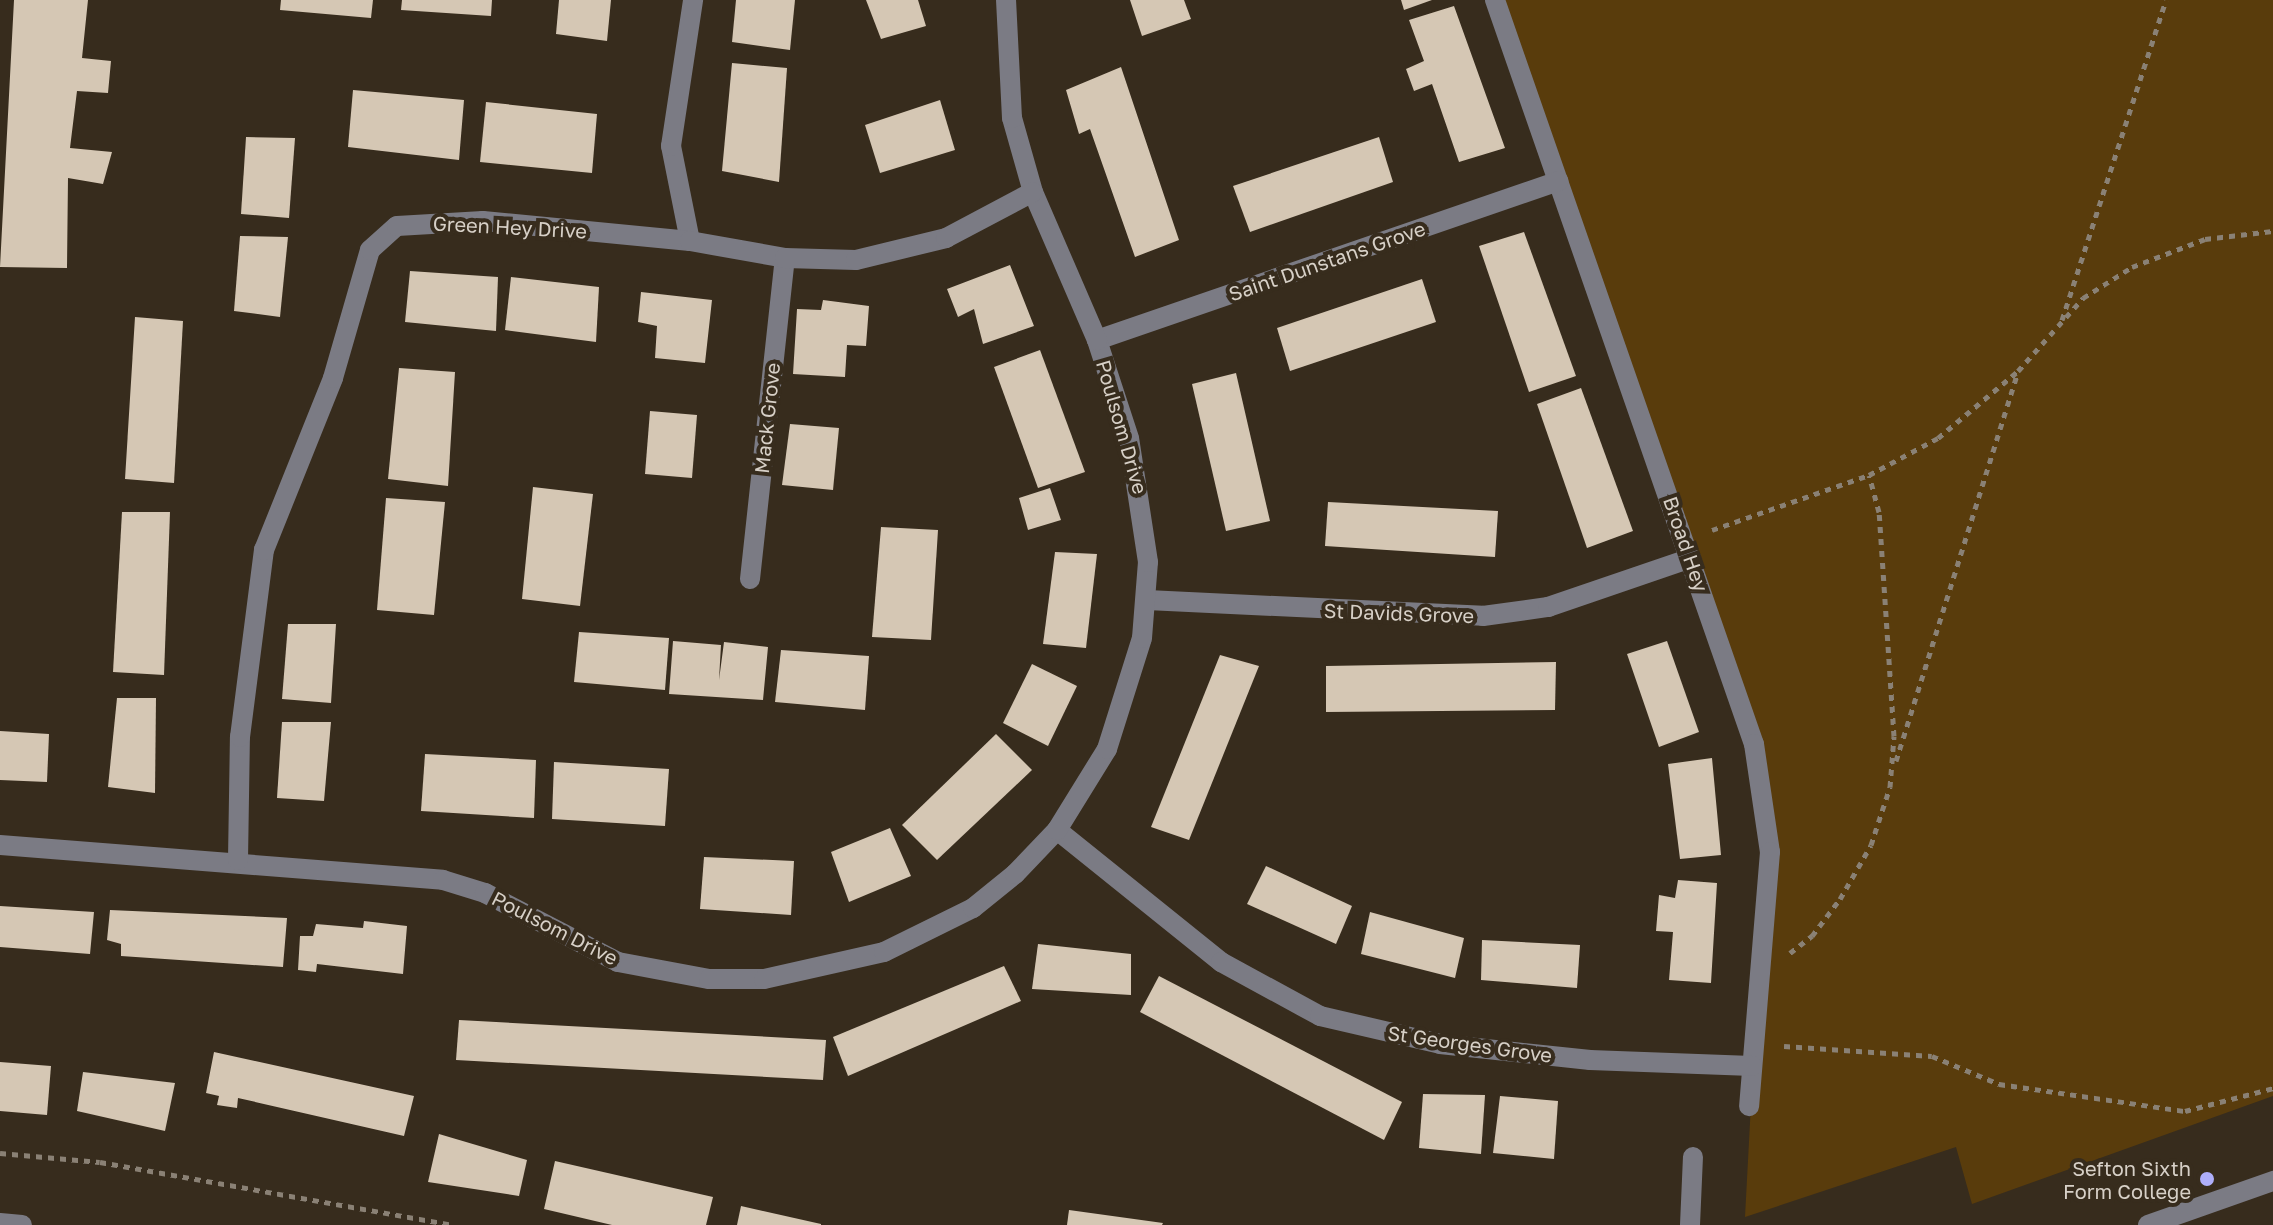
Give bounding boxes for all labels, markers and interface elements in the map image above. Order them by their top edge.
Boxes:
street label: Green Hey Drive [432,211,588,243]
street label: Saint Dunstans Grove [1225,216,1429,306]
street label: Poulsom Drive [1091,357,1153,497]
street label: Mack Grove [749,361,785,475]
street label: Broad Hey [1659,493,1713,595]
street label: St Davids Grove [1323,598,1475,628]
street label: Poulsom Drive [488,886,622,970]
street label: St Georges Grove [1386,1021,1554,1067]
place label: Sefton Sixth Form College [2063,1156,2191,1203]
marker: Sefton Sixth Form College [2198,1170,2216,1188]

